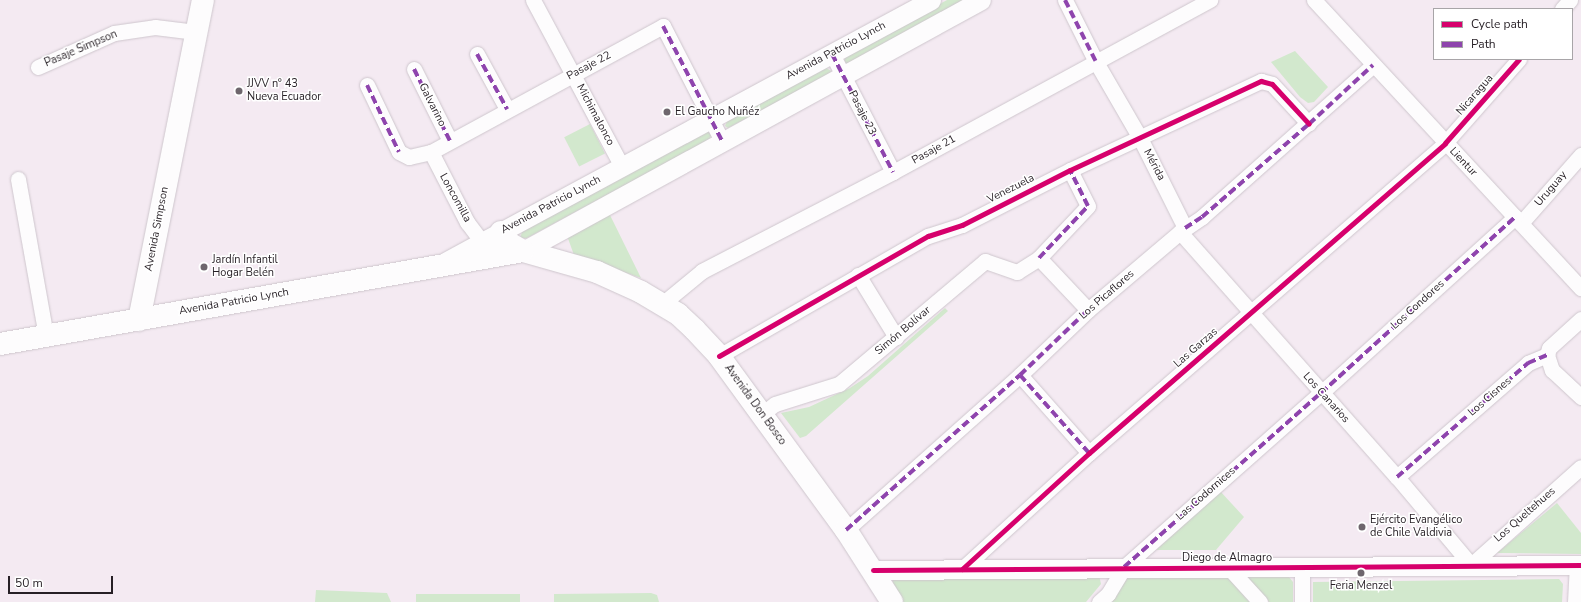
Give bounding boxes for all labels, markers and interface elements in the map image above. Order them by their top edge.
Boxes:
legend [1433,8,1573,60]
text: Cycle path [1471,16,1528,32]
street label: Avenida Patricio Lynch [784,19,888,83]
street label: Pasaje Simpson [43,28,119,70]
text: Path [1471,36,1496,52]
street label: Pasaje 22 [565,49,613,83]
street label: Nicaragua [1454,72,1496,118]
place label: JJVV n° 43 Nueva Ecuador [247,78,321,104]
street label: Galvarino [415,81,449,129]
street label: Michimalonco [573,82,617,148]
marker: JJVV n° 43 Nueva Ecuador [234,86,244,96]
street label: Pasaje 23 [845,89,879,137]
place label: El Gaucho Nuñéz [675,105,759,119]
marker: El Gaucho Nuñéz [662,107,672,117]
street label: Pasaje 21 [910,133,958,167]
street label: Lientur [1446,145,1480,179]
street label: Mérida [1140,147,1168,183]
street label: Uruguay [1532,169,1570,209]
street label: Loncomilla [436,171,474,225]
street label: Venezuela [985,172,1037,206]
street label: Avenida Patricio Lynch [499,173,603,237]
street label: Avenida Simpson [142,186,172,272]
place label: Jardín Infantil Hogar Belén [212,254,278,280]
marker: Jardín Infantil Hogar Belén [199,262,209,272]
street label: Los Picaflores [1077,268,1137,322]
street label: Los Condores [1389,278,1447,332]
street label: Avenida Patricio Lynch [178,286,290,318]
street label: Simón Bolívar [872,304,934,358]
street label: Las Garzas [1171,325,1221,371]
street label: Avenida Don Bosco [721,362,789,448]
street label: Los Canarios [1300,370,1352,426]
street label: Los Cisnes [1466,375,1514,419]
street label: Las Codornices [1174,465,1238,523]
street label: Los Queltehues [1492,485,1558,545]
place label: Ejército Evangélico de Chile Valdivia [1370,514,1462,540]
marker: Ejército Evangélico de Chile Valdivia [1357,522,1367,532]
street label: Diego de Almagro [1182,551,1272,565]
scale bar [10,568,115,594]
marker: Feria Menzel [1356,568,1366,578]
text: 50 m [15,575,43,591]
place label: Feria Menzel [1330,579,1392,593]

